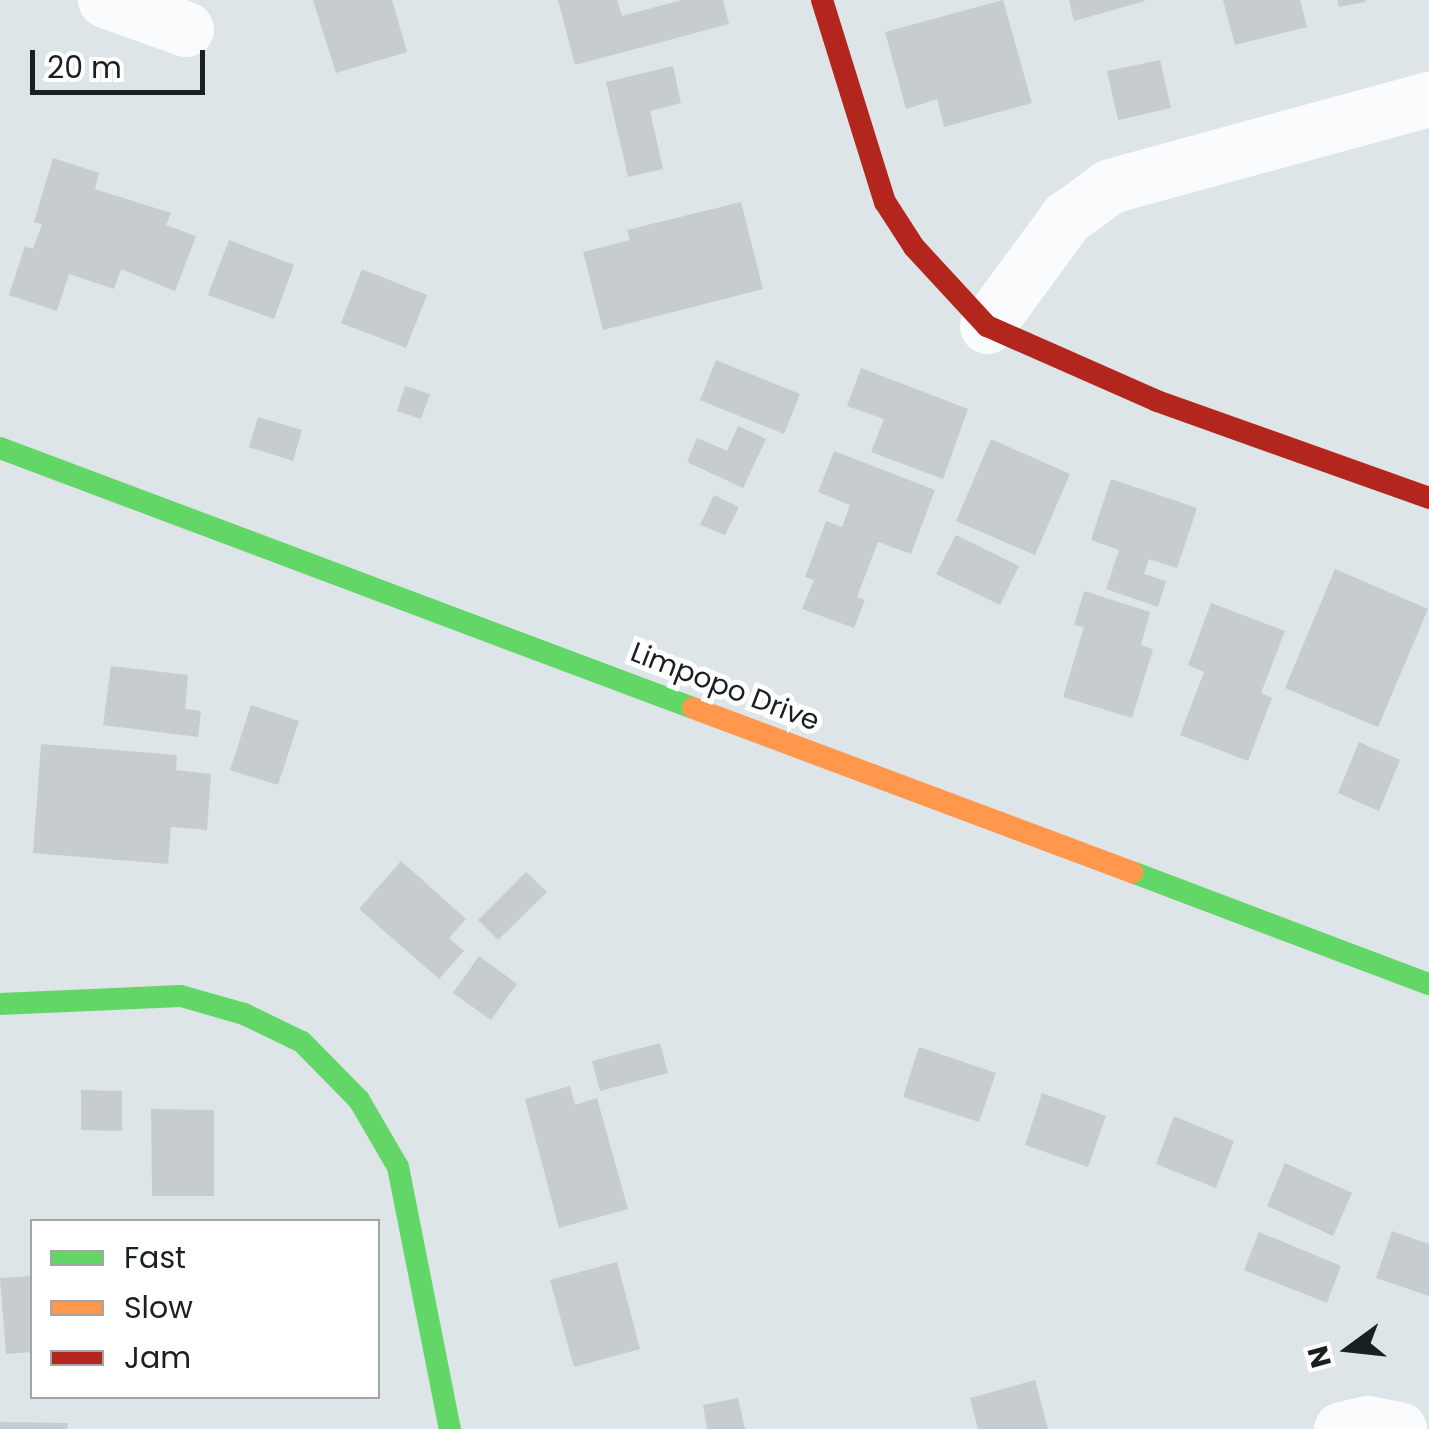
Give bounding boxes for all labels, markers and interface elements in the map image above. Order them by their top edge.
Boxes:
scale bar [35,30,210,92]
text: 20 m [47,46,122,89]
street label: Limpopo Drive [626,636,824,738]
legend [30,1219,380,1399]
text: Fast [124,1236,186,1279]
text: Slow [124,1286,193,1329]
north arrow [1299,1299,1399,1399]
text: Jam [124,1336,191,1379]
text: N [1298,1342,1341,1372]

